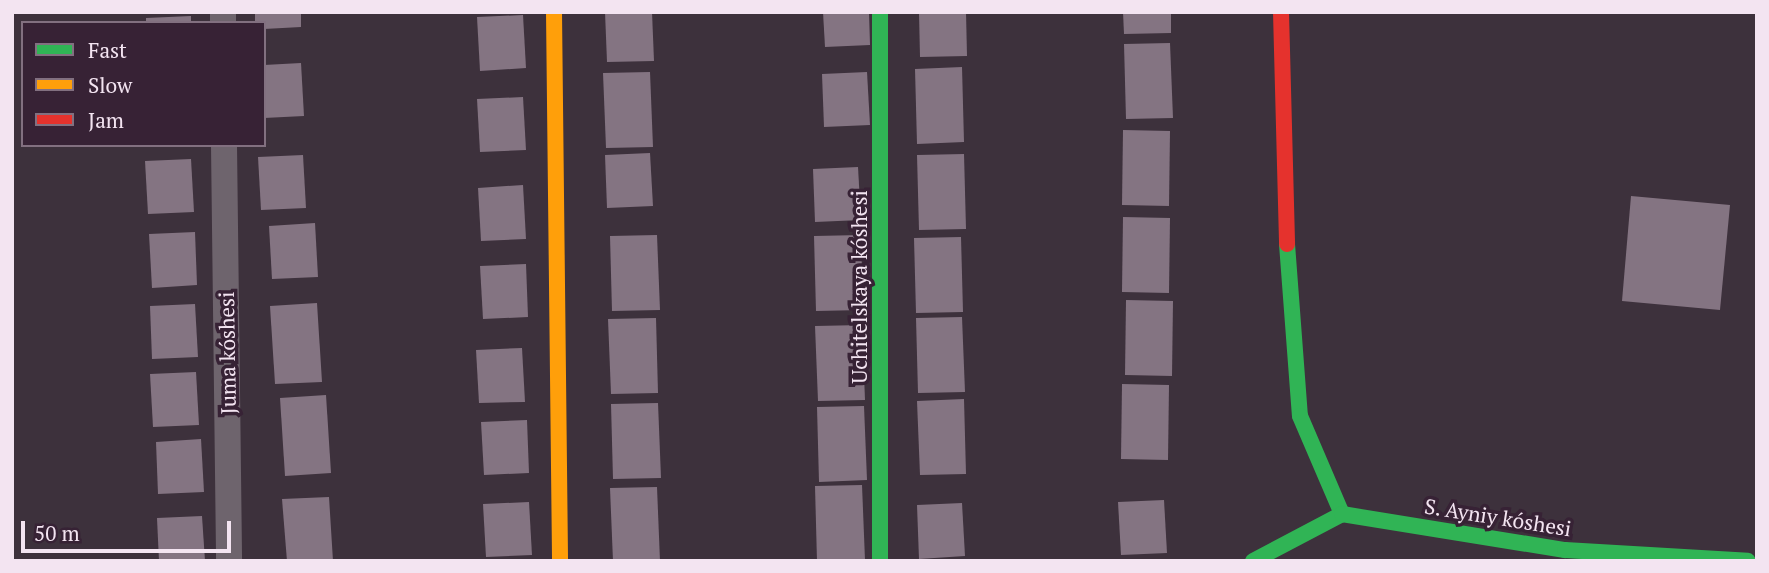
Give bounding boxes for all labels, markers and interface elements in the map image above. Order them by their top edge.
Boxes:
legend [21,21,266,147]
text: Fast [88,36,127,64]
text: Slow [88,71,132,99]
text: Jam [88,106,124,134]
street label: Uchitelskaya kóshesi [846,190,872,384]
street label: Juma kóshesi [213,291,241,415]
street label: S. Ayniy kóshesi [1422,493,1574,541]
scale bar [24,506,234,550]
text: 50 m [34,519,80,547]

